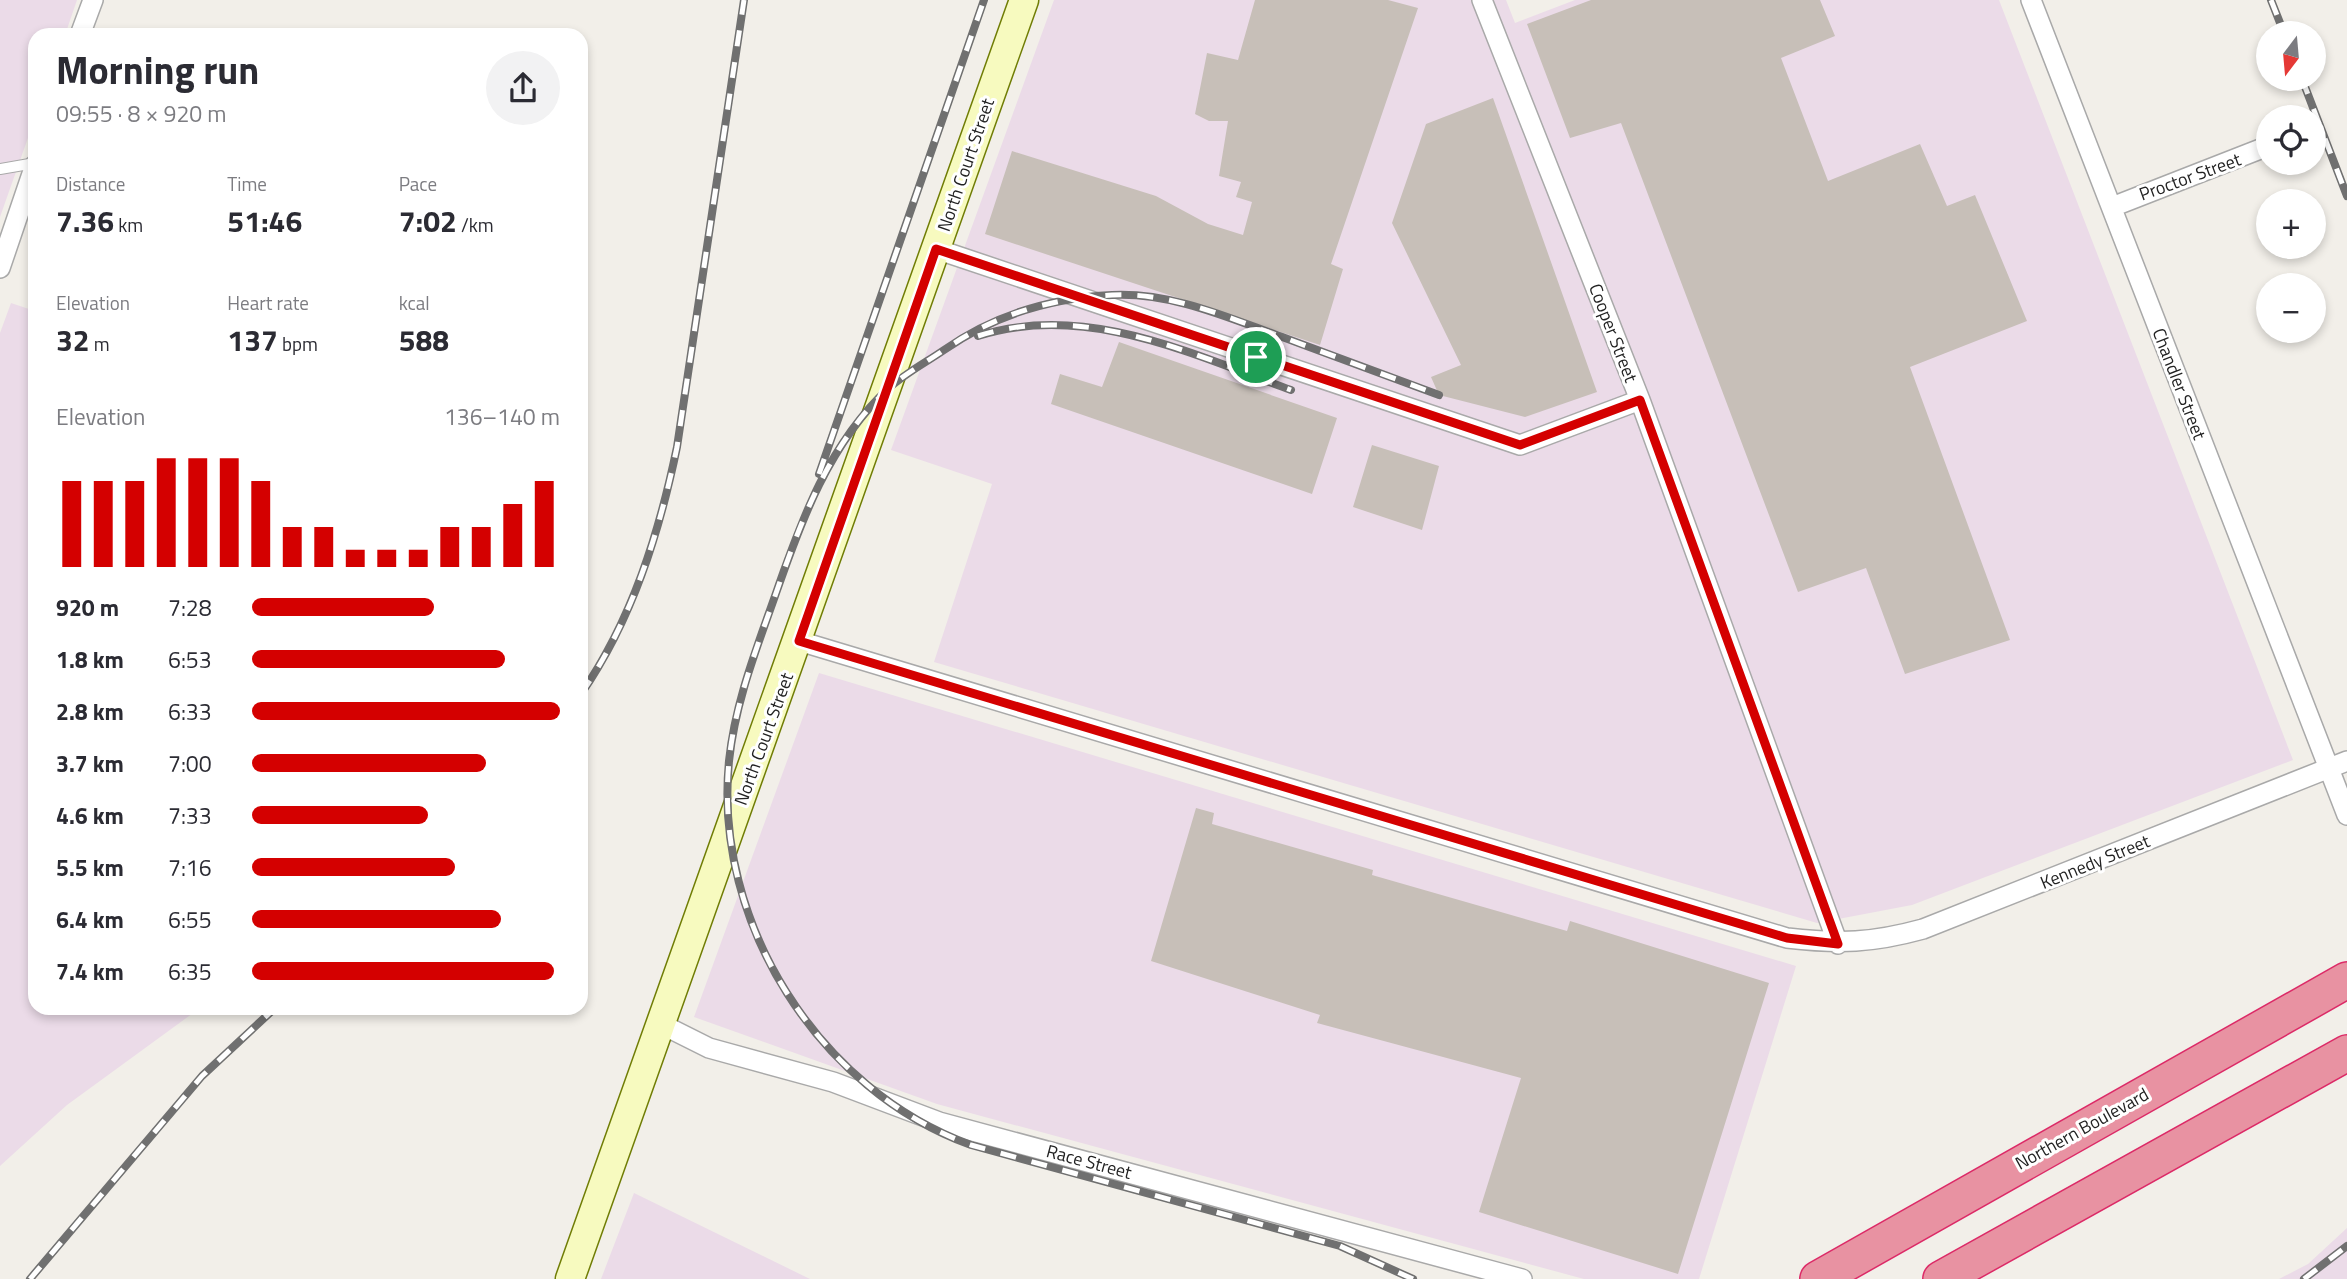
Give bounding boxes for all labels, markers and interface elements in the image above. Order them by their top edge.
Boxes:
north arrow [2256,21,2326,91]
map controls [2256,21,2326,343]
text: Morning run [56,41,259,99]
button: share [486,51,560,125]
street label: North Court Street [930,94,1001,235]
text: 09:55 · 8 × 920 m [56,96,226,131]
button: locate [2256,105,2326,175]
street label: Proctor Street [2135,145,2245,207]
text: Distance [56,169,125,198]
text: Time [227,169,267,198]
text: Pace [399,169,437,198]
button: + [2256,189,2326,259]
text: 7.36 [56,198,114,244]
text: 51:46 [227,198,302,244]
text: 7:02 [399,198,457,244]
text: km [114,210,143,239]
text: /km [457,210,494,239]
button: − [2256,273,2326,343]
street label: Cooper Street [1582,280,1645,387]
text: Elevation [56,288,130,317]
text: Heart rate [227,288,309,317]
text: kcal [399,288,430,317]
text: 32 [56,317,90,363]
text: 137 [227,317,278,363]
text: 588 [399,317,449,363]
street label: Chandler Street [2146,324,2213,444]
pin [1226,327,1286,387]
text: m [90,329,110,358]
text: bpm [278,329,318,358]
icon: arrive [1237,338,1275,376]
text: Elevation [56,399,145,434]
text: 136–140 m [444,399,560,434]
text: 920 m [56,590,119,625]
text: 7:28 [168,590,212,625]
text: 1.8 km [56,642,124,677]
text: 6:53 [168,642,212,677]
street label: North Court Street [727,668,800,809]
text: 2.8 km [56,694,124,729]
text: 6:33 [168,694,212,729]
text: 3.7 km [56,746,124,781]
text: 7:00 [168,746,212,781]
text: 4.6 km [56,798,124,833]
text: 7:33 [168,798,212,833]
street label: Kennedy Street [2036,827,2154,896]
text: 5.5 km [56,850,124,885]
text: 7:16 [168,850,212,885]
text: 6.4 km [56,902,124,937]
text: 6:55 [168,902,212,937]
text: 7.4 km [56,954,124,989]
text: 6:35 [168,954,212,989]
street label: Northern Boulevard [2010,1081,2153,1176]
street label: Race Street [1043,1137,1135,1186]

